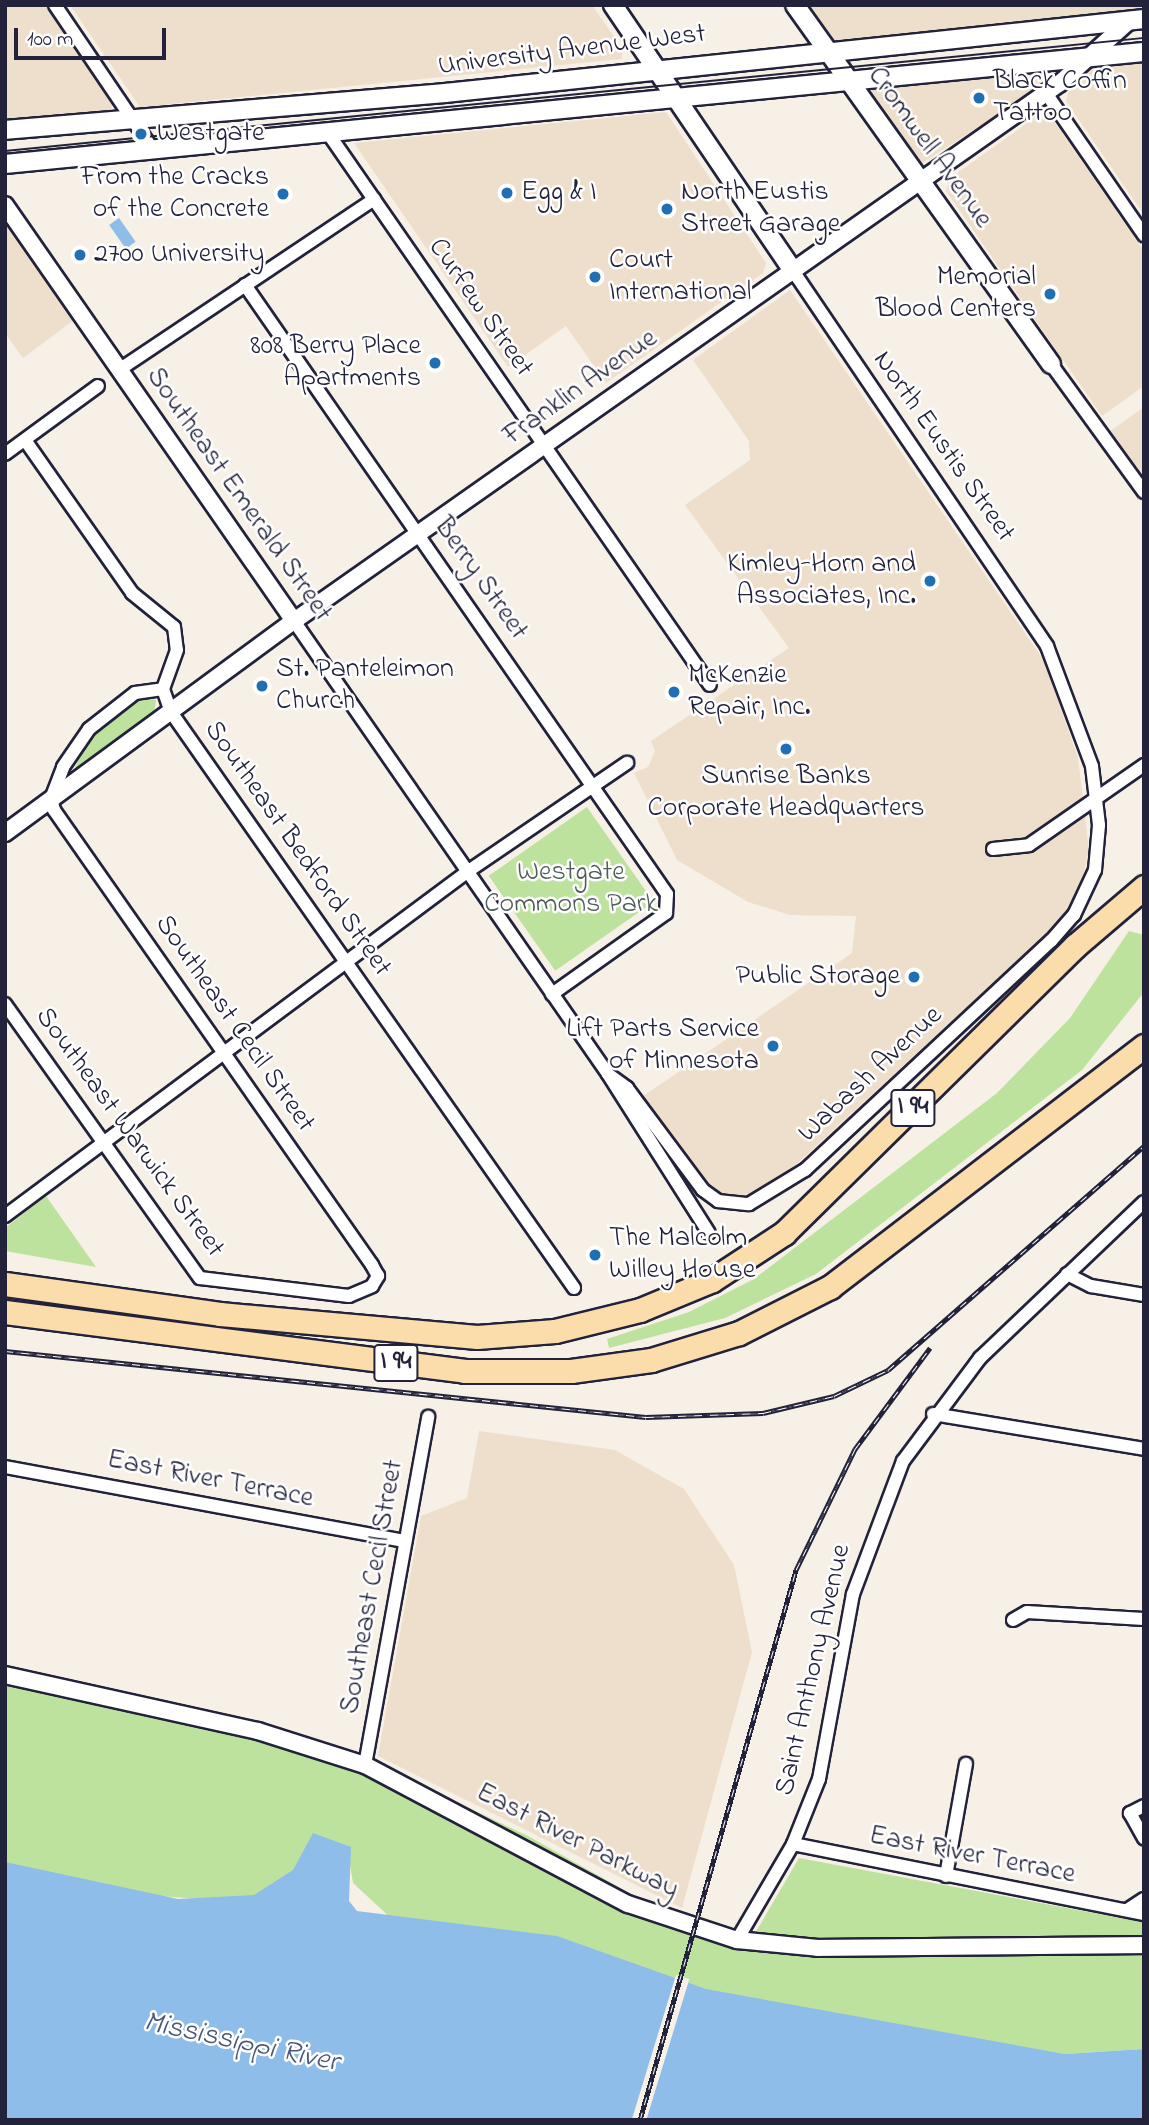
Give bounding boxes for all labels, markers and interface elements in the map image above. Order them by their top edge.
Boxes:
scale bar [18,14,170,58]
street label: University Avenue West [436,18,708,84]
text: 100 m [27,25,73,55]
street label: Cromwell Avenue [859,61,999,235]
place label: Black Coffin Tattoo [993,65,1127,131]
marker: Black Coffin Tattoo [971,90,987,106]
place label: Westgate [157,117,265,151]
marker: Westgate [131,124,151,144]
place label: From the Cracks of the Concrete [81,161,269,227]
place label: Egg & I [521,176,597,210]
place label: North Eustis Street Garage [681,176,840,242]
marker: Egg & I [499,185,515,201]
marker: From the Cracks of the Concrete [275,186,291,202]
marker: North Eustis Street Garage [659,201,675,217]
street label: Curfew Street [420,232,540,384]
place label: 2700 University [94,238,264,272]
place label: Court International [609,244,752,310]
marker: 2700 University [72,247,88,263]
place label: Memorial Blood Centers [876,261,1036,327]
marker: Court International [587,269,603,285]
marker: Memorial Blood Centers [1042,286,1058,302]
street label: Franklin Avenue [498,323,664,453]
place label: 808 Berry Place Apartments [250,330,421,396]
street label: North Eustis Street [865,345,1021,549]
marker: 808 Berry Place Apartments [427,355,443,371]
street label: Southeast Emerald Street [137,361,339,629]
street label: Berry Street [426,511,534,647]
place label: Kimley-Horn and Associates, Inc. [727,548,916,614]
marker: Kimley-Horn and Associates, Inc. [922,573,938,589]
place label: St. Panteleimon Church [276,653,454,719]
place label: McKenzie Repair, Inc. [688,659,810,725]
marker: St. Panteleimon Church [254,678,270,694]
marker: McKenzie Repair, Inc. [666,684,682,700]
street label: Southeast Bedford Street [196,715,398,983]
marker: Sunrise Banks Corporate Headquarters [778,741,794,757]
place label: Sunrise Banks Corporate Headquarters [647,760,925,826]
park label: Westgate Commons Park [484,856,658,922]
street label: Southeast Cecil Street [146,909,322,1139]
place label: Public Storage [736,960,900,994]
marker: Public Storage [906,969,922,985]
street label: Wabash Avenue [792,1000,950,1150]
street label: Southeast Warwick Street [27,1002,231,1264]
place label: Lift Parts Service of Minnesota [566,1013,759,1079]
marker: Lift Parts Service of Minnesota [765,1038,781,1054]
road number: I 94 [890,1086,936,1130]
place label: The Malcolm Willey House [609,1222,755,1288]
marker: The Malcolm Willey House [587,1247,603,1263]
road number: I 94 [373,1340,419,1386]
street label: East River Terrace [104,1444,316,1516]
street label: Southeast Cecil Street [334,1457,412,1717]
street label: Saint Anthony Avenue [769,1541,859,1799]
street label: East River Parkway [470,1776,684,1908]
street label: East River Terrace [866,1820,1078,1892]
water label: Mississippi River [140,2005,342,2081]

